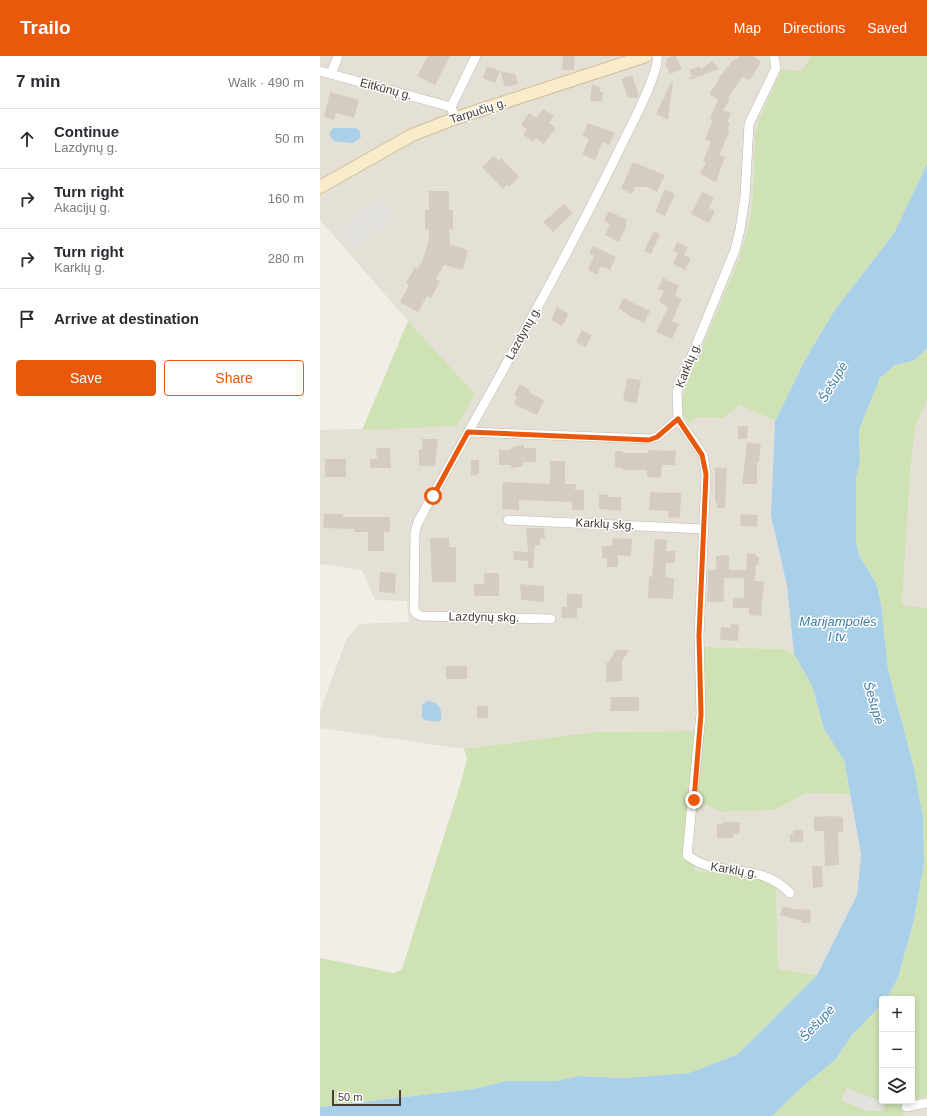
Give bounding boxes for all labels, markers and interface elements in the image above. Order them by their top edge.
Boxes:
text: Trailo [20,17,71,38]
text: Map [734,20,761,36]
text: Directions [783,20,845,36]
text: Saved [867,20,907,36]
text: 7 min [16,72,60,91]
text: Walk · 490 m [228,75,304,90]
street label: Eitkūnų g. [358,75,414,103]
street label: Tarpučių g. [448,95,508,127]
text: Continue [54,123,119,140]
icon: ahead [16,128,38,150]
text: 50 m [275,131,304,146]
text: Lazdynų g. [54,140,118,155]
text: Turn right [54,183,124,200]
icon: right [16,188,38,210]
text: 160 m [268,191,304,206]
text: Akacijų g. [54,200,110,215]
text: Turn right [54,243,124,260]
icon: right [16,248,38,270]
text: 280 m [268,251,304,266]
text: Karklų g. [54,260,105,275]
street label: Lazdynų g. [503,304,543,362]
icon: arrive [16,308,38,330]
text: Arrive at destination [54,310,199,327]
street label: Karklų g. [673,340,703,390]
water label: Šešupė [815,359,851,405]
button: Save [16,360,156,396]
button: Share [164,360,304,396]
route start [424,487,442,505]
street label: Karklų skg. [575,515,635,533]
street label: Lazdynų skg. [449,609,519,625]
water label: Marijampolės I tv. [799,614,877,644]
water label: Šešupė [861,680,887,726]
route end [685,791,703,809]
street label: Karklų g. [710,859,758,881]
map controls [879,996,915,1104]
button: + [879,996,915,1032]
water label: Šešupė [796,1002,838,1044]
button: − [879,1032,915,1068]
button: layers [879,1068,915,1104]
scale bar [332,1088,401,1107]
text: 50 m [338,1091,362,1103]

